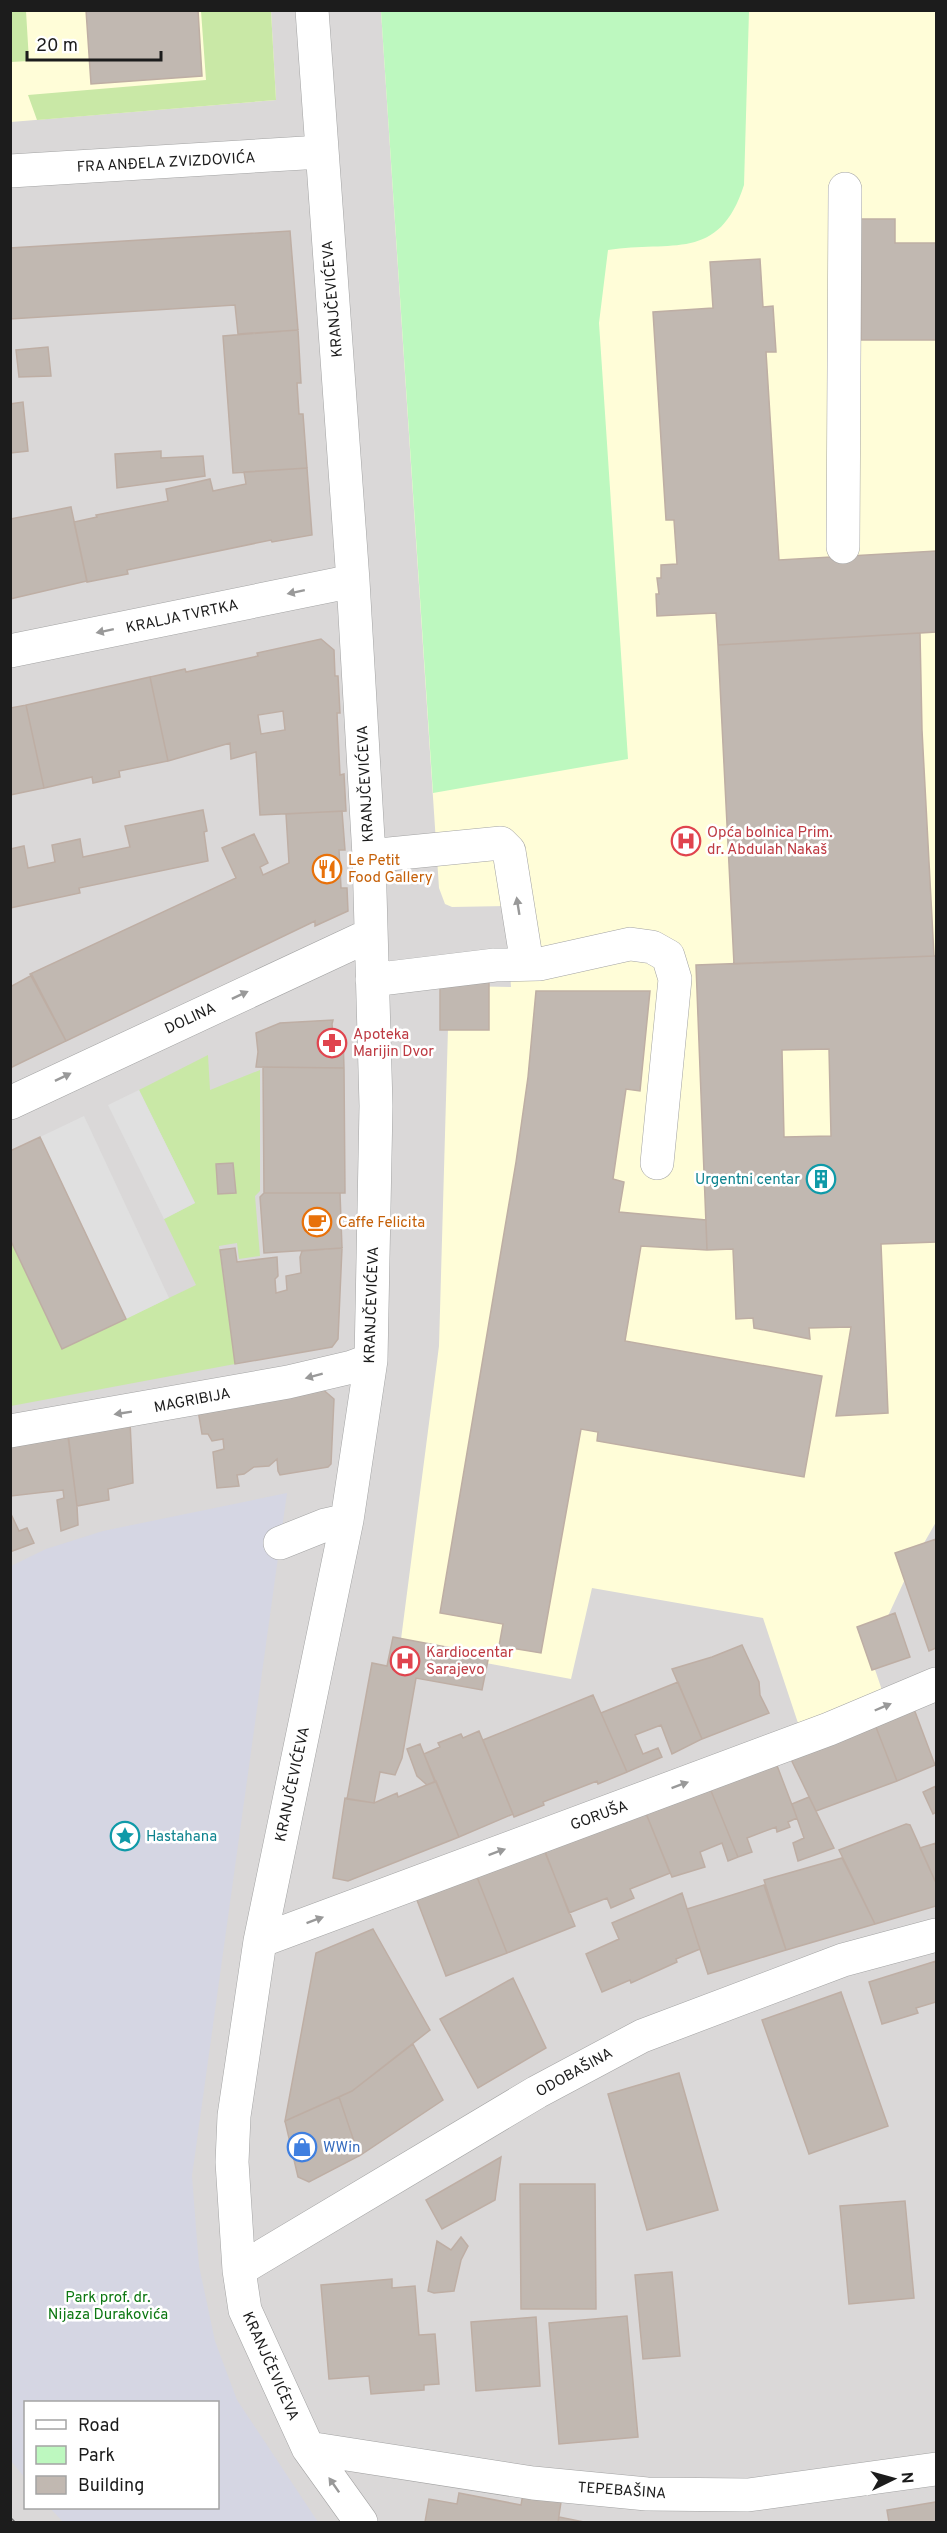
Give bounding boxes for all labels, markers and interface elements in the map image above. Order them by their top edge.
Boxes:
scale bar [27,24,160,62]
text: 20 m [36,35,78,58]
street label: FRA ANĐELA ZVIZDOVIĆA [76,147,256,178]
street label: KRANJČEVIĆEVA [317,240,348,358]
one-way arrow [286,588,305,597]
street label: KRALJA TVRTKA [124,596,240,639]
one-way arrow [95,627,114,636]
street label: KRANJČEVIĆEVA [352,725,379,843]
place label: Opća bolnica Prim. dr. Abdulah Nakaš [707,824,833,860]
hospital icon: Opća bolnica Prim. dr. Abdulah Nakaš [670,825,702,857]
place label: Le Petit Food Gallery [348,852,433,888]
restaurant icon: Le Petit Food Gallery [311,853,343,885]
one-way arrow [513,897,522,916]
one-way arrow [231,990,249,1000]
street label: DOLINA [162,999,219,1039]
place label: Apoteka Marijin Dvor [353,1026,434,1062]
pharmacy icon: Apoteka Marijin Dvor [316,1027,348,1059]
one-way arrow [54,1073,72,1083]
building icon: Urgentni centar [805,1163,837,1195]
place label: Urgentni centar [695,1171,800,1190]
cafe icon: Caffe Felicita [301,1206,333,1238]
place label: Caffe Felicita [338,1214,425,1233]
street label: KRANJČEVIĆEVA [359,1246,384,1364]
one-way arrow [305,1371,324,1381]
street label: MAGRIBIJA [152,1385,232,1418]
one-way arrow [113,1409,132,1418]
place label: Kardiocentar Sarajevo [426,1644,514,1680]
hospital icon: Kardiocentar Sarajevo [389,1645,421,1677]
one-way arrow [874,1702,892,1712]
street label: KRANJČEVIĆEVA [270,1725,315,1844]
one-way arrow [671,1779,689,1789]
street label: GORUŠA [567,1795,631,1836]
place icon: Hastahana [109,1820,141,1852]
place label: Hastahana [146,1828,217,1847]
one-way arrow [489,1847,507,1857]
one-way arrow [306,1915,324,1925]
street label: ODOBAŠINA [532,2043,616,2102]
shop icon: WWin [286,2131,318,2163]
place label: WWin [323,2139,360,2158]
park label: Park prof. dr. Nijaza Durakovića [48,2289,168,2325]
street label: KRANJČEVIĆEVA [237,2308,304,2424]
legend [24,2401,219,2509]
text: Road [78,2415,120,2438]
text: Park [78,2445,115,2468]
north arrow [863,2449,923,2509]
text: N [895,2471,916,2484]
text: Building [78,2475,144,2498]
street label: TEPEBAŠINA [577,2477,667,2504]
one-way arrow [328,2478,340,2494]

